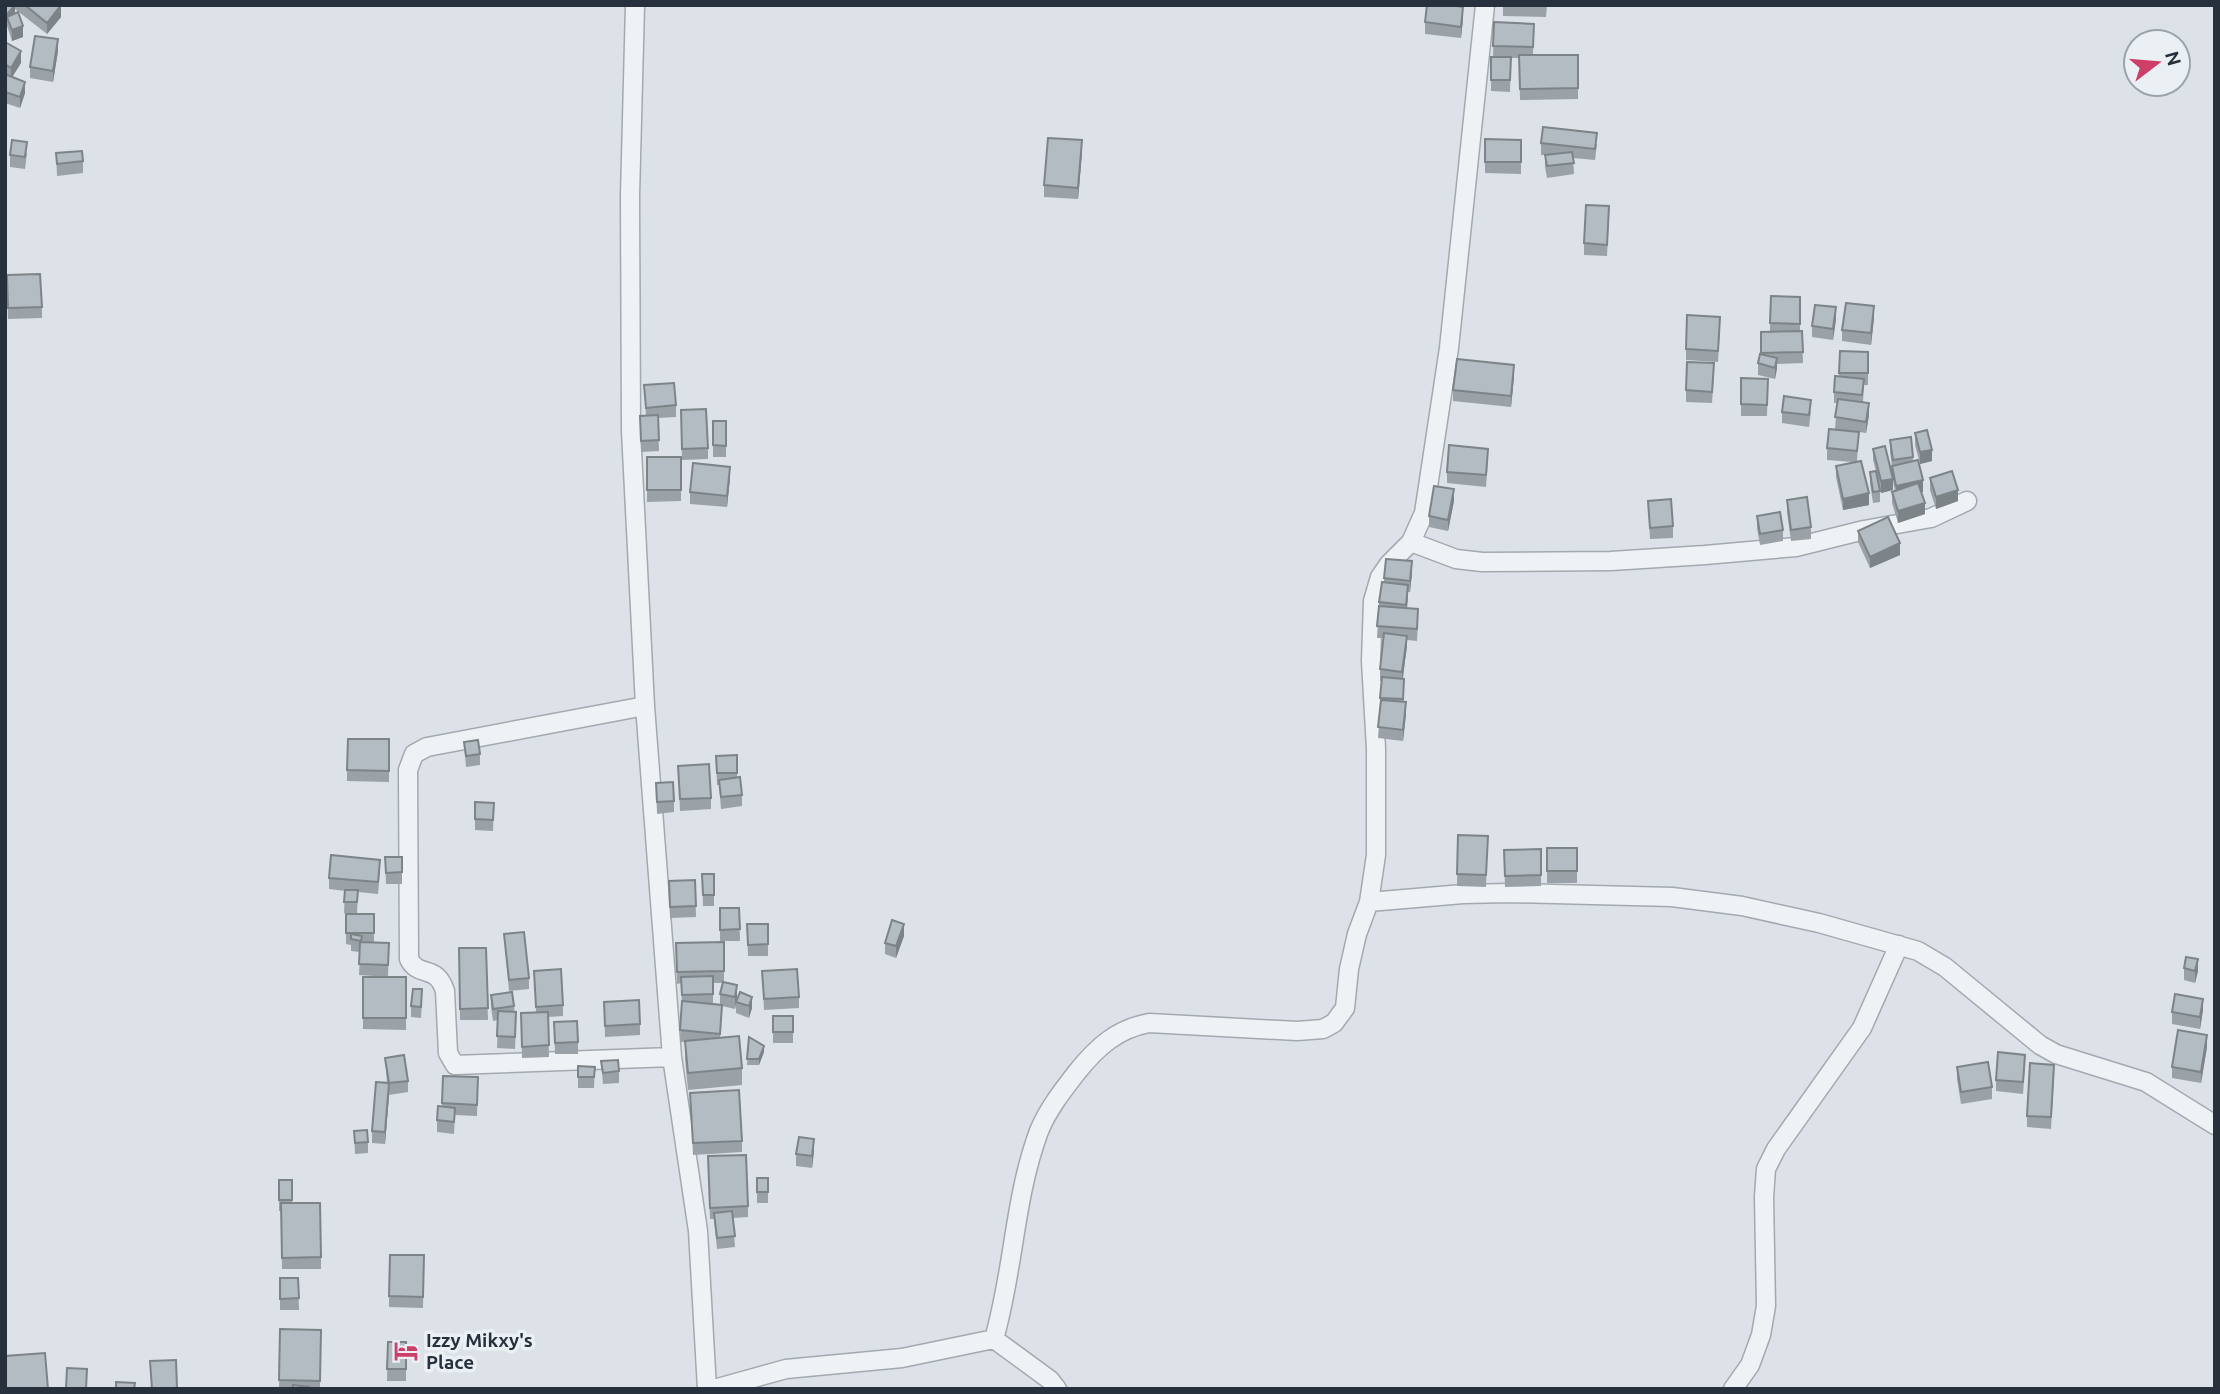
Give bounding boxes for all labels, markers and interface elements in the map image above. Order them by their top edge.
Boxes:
north arrow [2122,28,2192,98]
text: N [2161,48,2186,68]
place label: Izzy Mikxy's Place [426,1329,533,1373]
hotel icon: Izzy Mikxy's Place [392,1337,420,1365]

